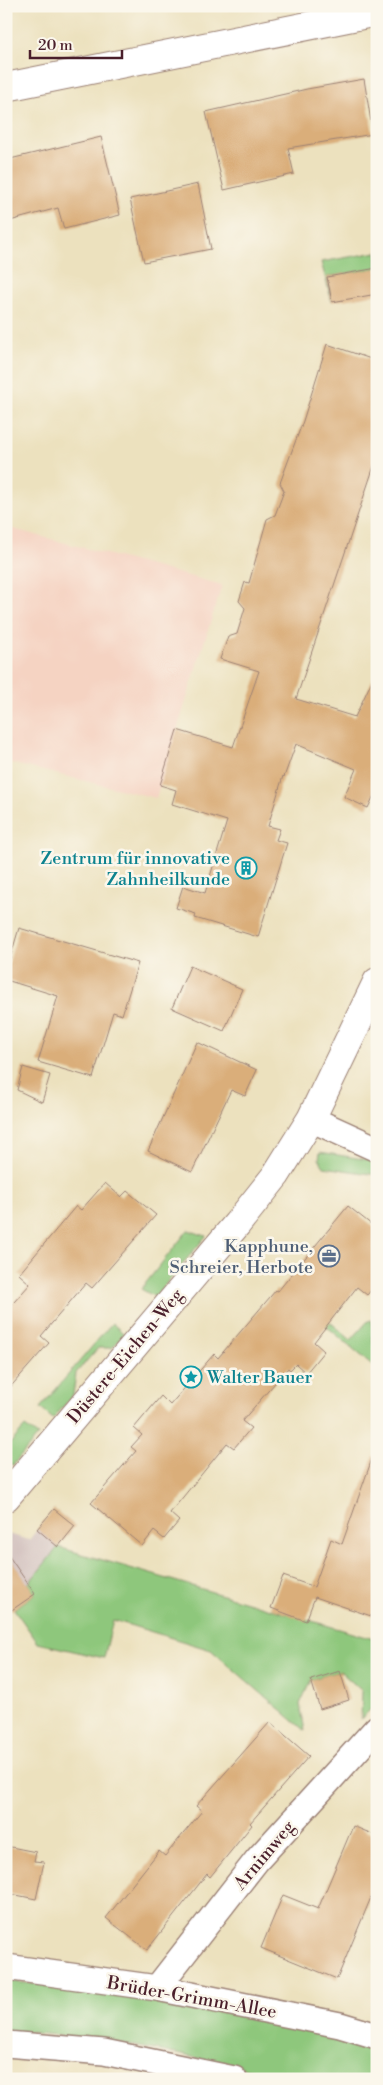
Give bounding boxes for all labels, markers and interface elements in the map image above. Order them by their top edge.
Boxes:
scale bar [30,28,122,60]
text: 20 m [38,36,73,55]
place label: Zentrum für innovative Zahnheilkunde [41,847,230,891]
building icon: Zentrum für innovative Zahnheilkunde [234,856,258,880]
place label: Kapphune, Schreier, Herbote [170,1235,313,1279]
office icon: Kapphune, Schreier, Herbote [317,1244,341,1268]
street label: Düstere-Eichen-Weg [62,1284,189,1428]
place icon: Walter Bauer [179,1365,203,1389]
place label: Walter Bauer [206,1366,313,1389]
street label: Arnimweg [228,1815,300,1895]
street label: Brüder-Grimm-Allee [104,1971,279,2024]

